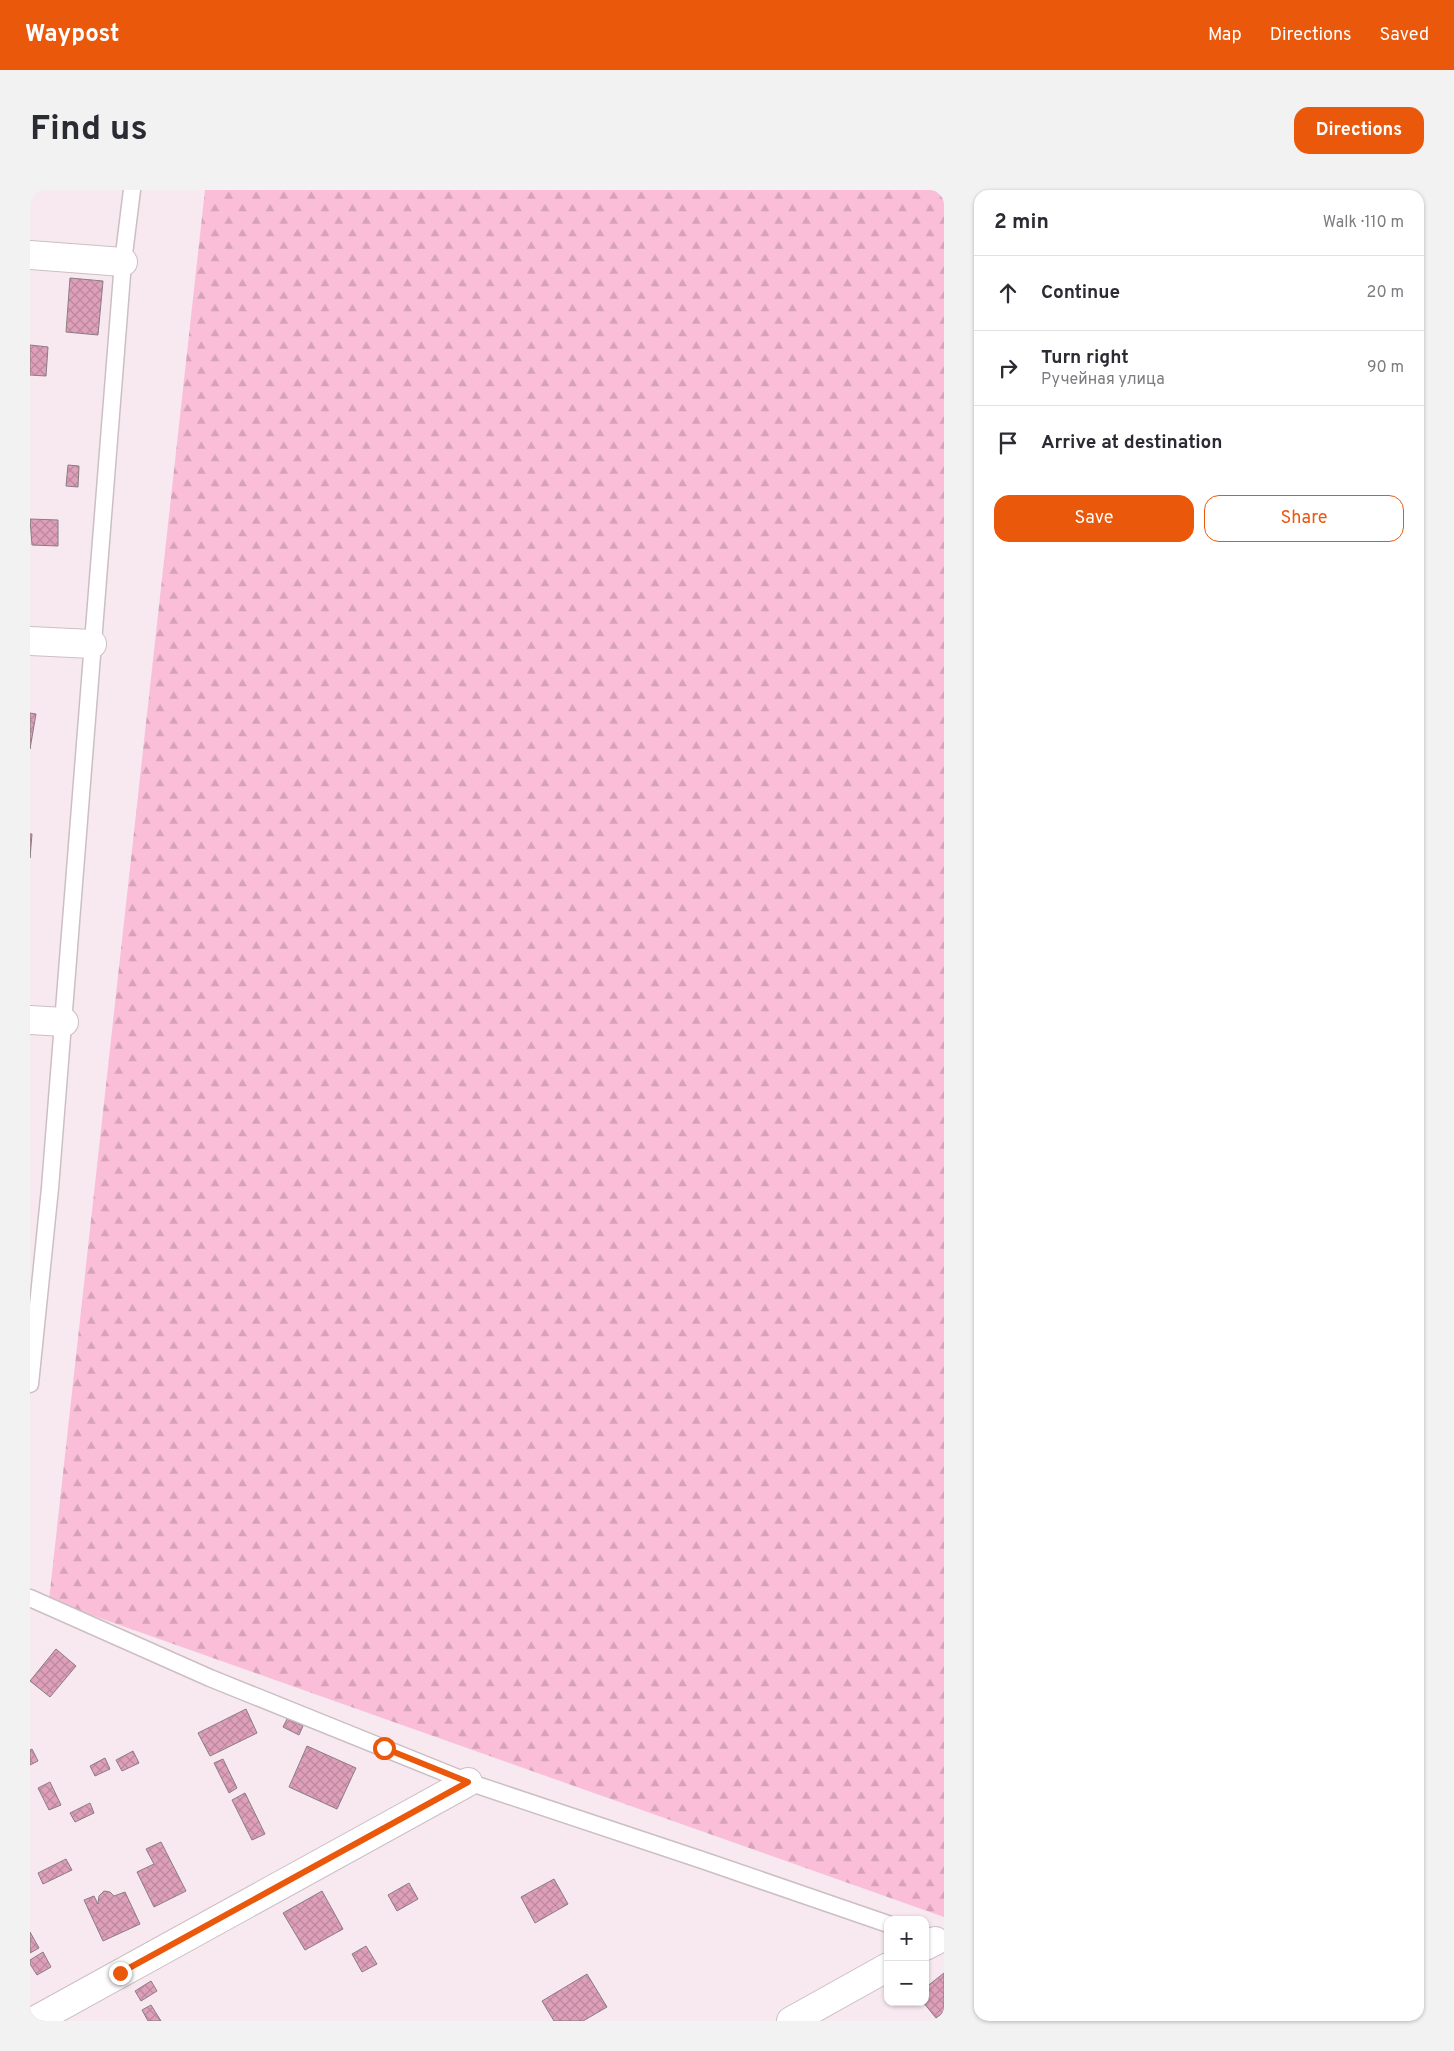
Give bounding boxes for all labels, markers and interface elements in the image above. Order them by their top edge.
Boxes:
text: Waypost [25,20,119,50]
text: Map [1208,24,1242,47]
text: Directions [1270,24,1352,47]
text: Saved [1380,24,1429,47]
button: Directions [1294,107,1424,154]
text: Find us [30,108,148,152]
text: 2 min [994,209,1049,236]
text: Walk · 110 m [1323,213,1404,233]
icon: ahead [994,279,1022,307]
text: Continue [1041,281,1120,305]
text: 20 m [1367,283,1404,303]
text: Turn right [1041,346,1129,370]
icon: right [994,354,1022,382]
text: 90 m [1367,358,1404,378]
text: Ручейная улица [1041,370,1165,390]
icon: arrive [994,429,1022,457]
text: Arrive at destination [1041,431,1222,455]
button: Save [994,495,1194,542]
button: Share [1204,495,1404,542]
route start [373,1737,396,1760]
map controls [884,1916,929,2006]
button: + [884,1916,929,1961]
button: − [884,1961,929,2006]
route end [109,1962,132,1985]

